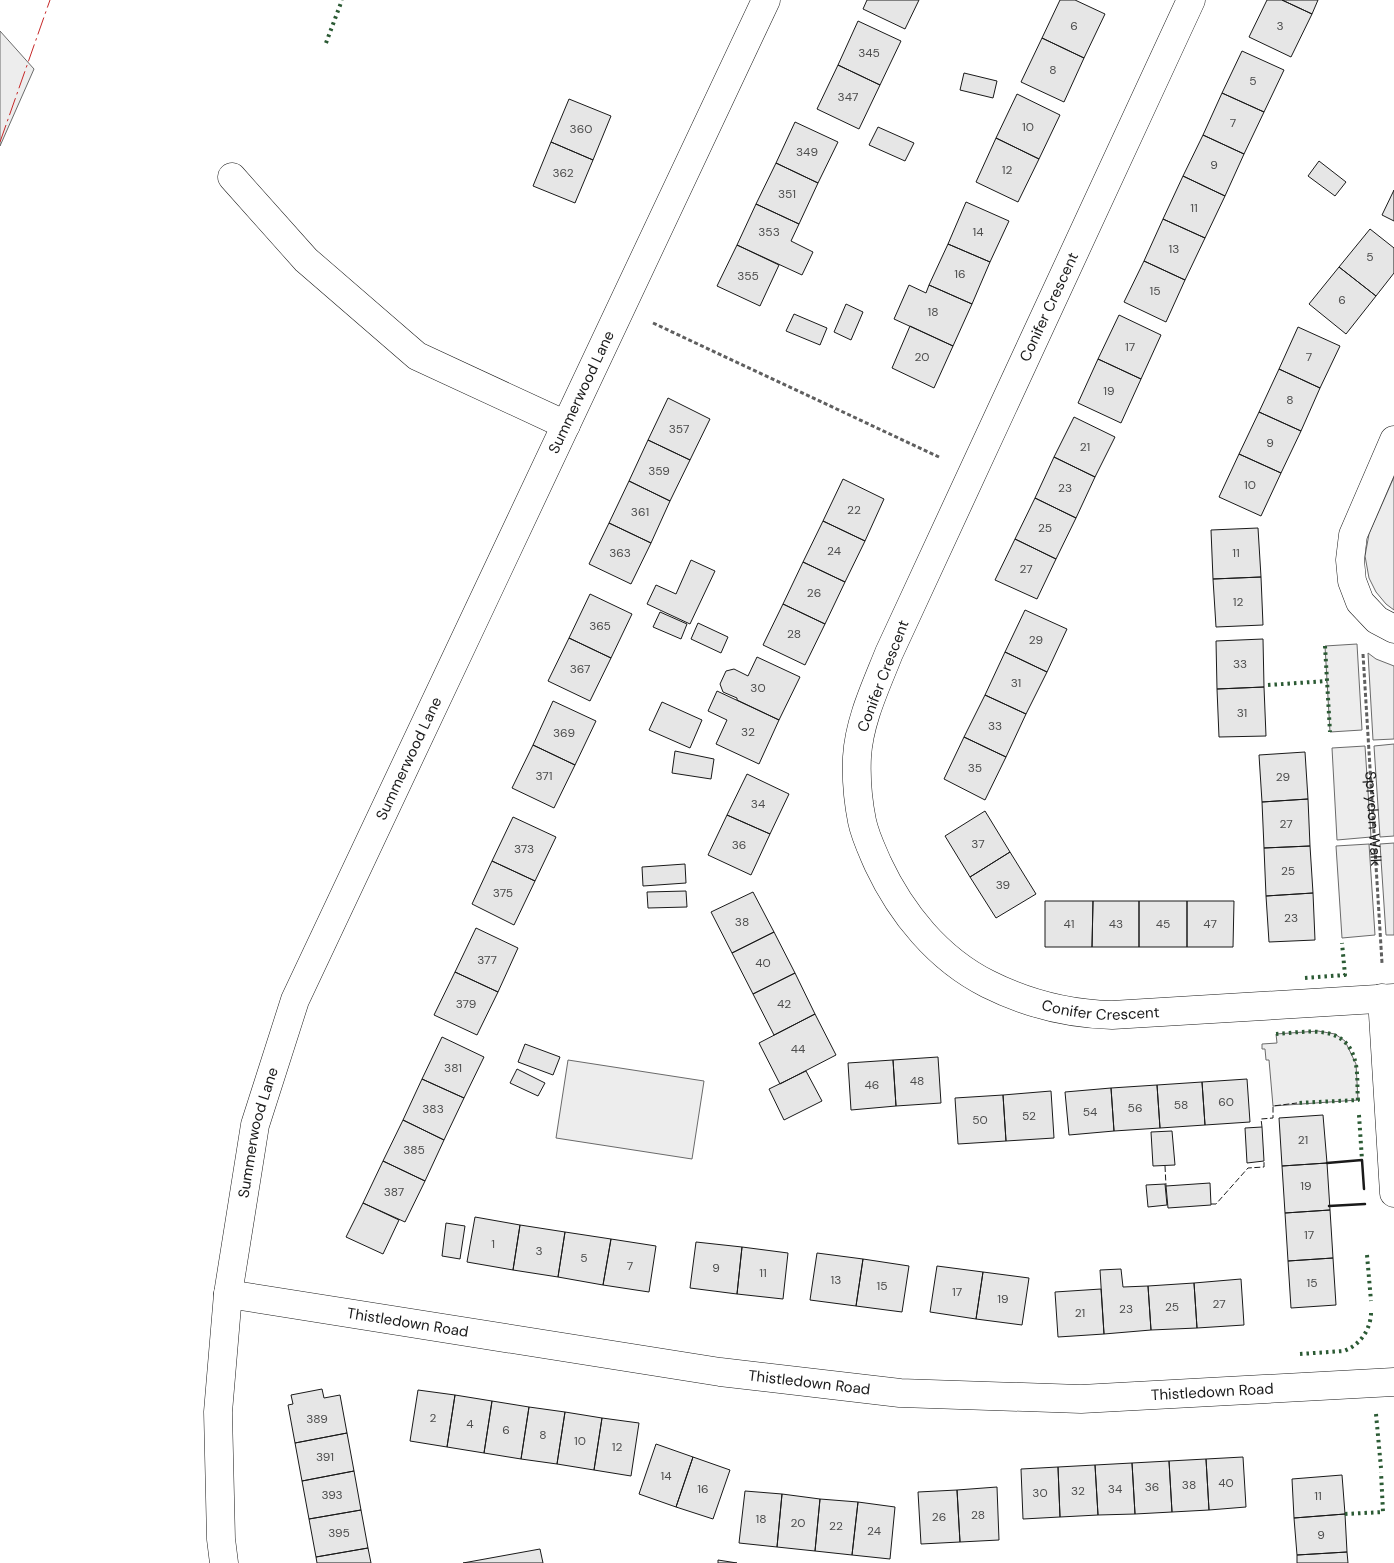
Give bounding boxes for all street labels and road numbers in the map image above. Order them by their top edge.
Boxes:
street label: Conifer Crescent [1015,249,1083,365]
street label: Summerwood Lane [544,327,619,457]
street label: Conifer Crescent [852,617,914,735]
street label: Summerwood Lane [371,694,446,823]
street label: Sprydon Walk [1360,771,1386,867]
street label: Conifer Crescent [1040,995,1160,1025]
street label: Summerwood Lane [234,1065,283,1199]
street label: Thistledown Road [346,1303,470,1342]
street label: Thistledown Road [747,1365,871,1399]
street label: Thistledown Road [1151,1379,1274,1405]

